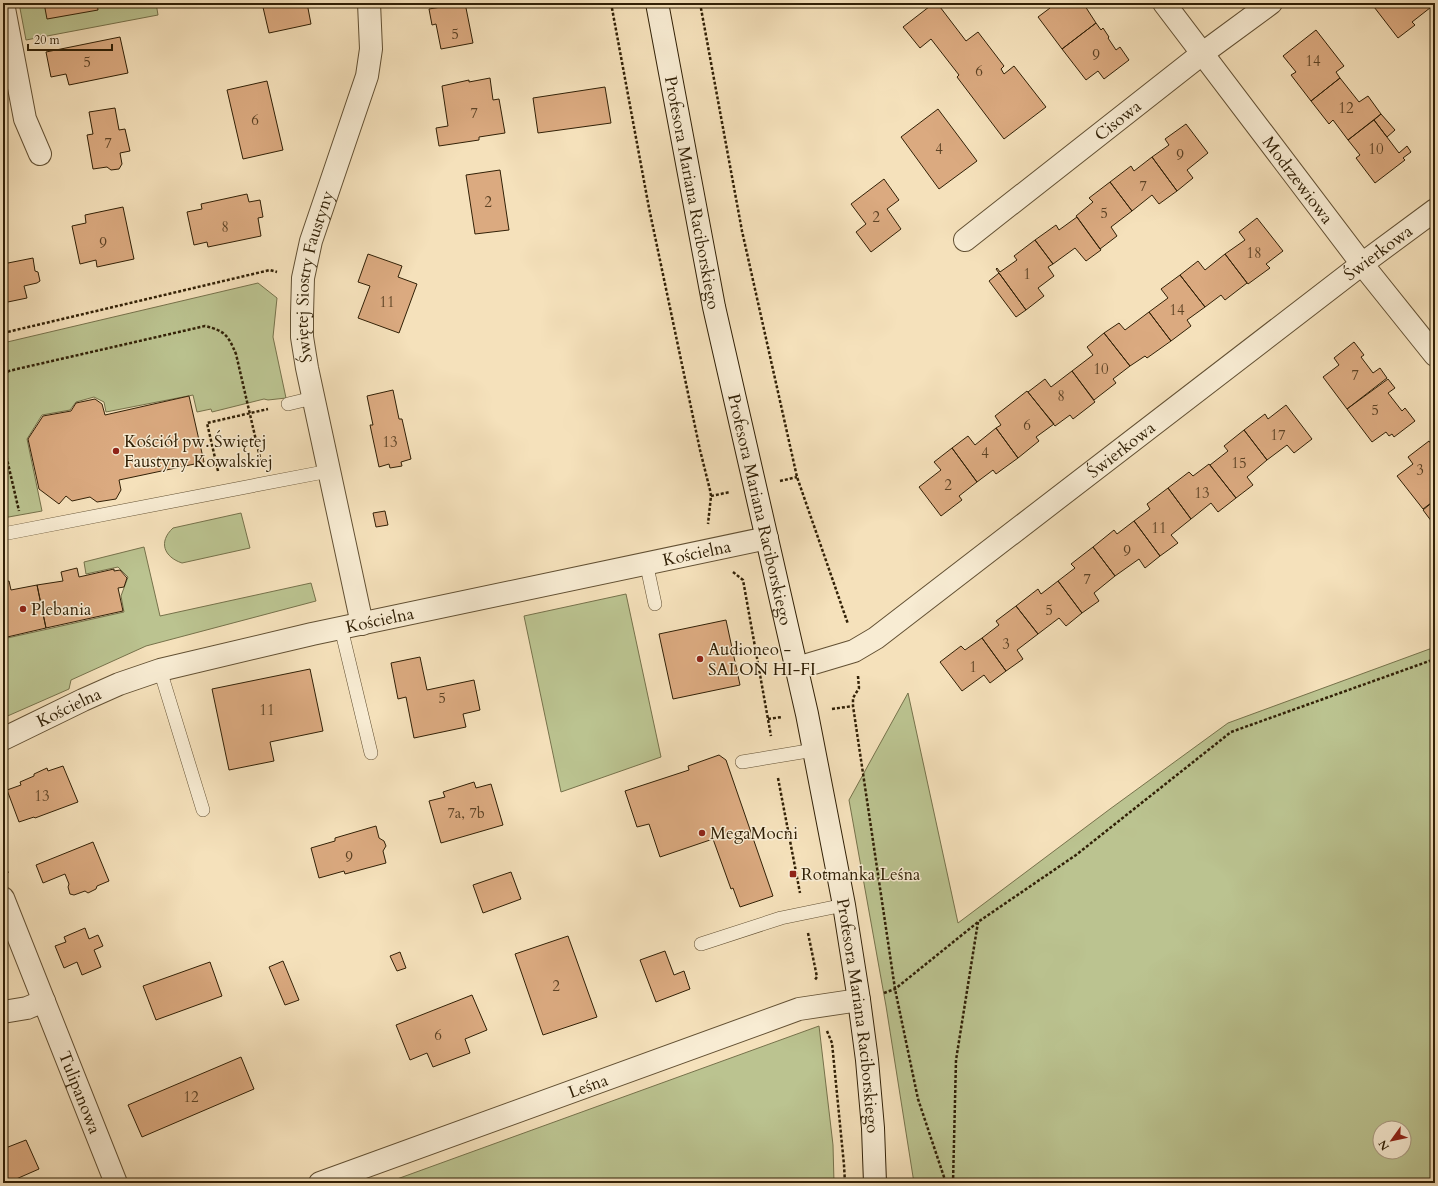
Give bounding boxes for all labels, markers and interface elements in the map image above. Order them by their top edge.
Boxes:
house number: 5 [451,24,459,44]
scale bar [28,26,112,52]
text: 20 m [34,32,61,48]
house number: 9 [1092,45,1100,65]
house number: 14 [1305,51,1321,71]
house number: 5 [83,52,91,72]
house number: 6 [975,61,983,81]
street label: Profesora Mariana Raciborskiego [659,74,725,311]
street label: Cisowa [1090,95,1147,146]
house number: 12 [1338,98,1354,118]
house number: 7 [470,103,478,123]
house number: 6 [251,110,259,130]
street label: Modrzewiowa [1257,132,1339,229]
house number: 7 [104,133,112,153]
house number: 4 [935,139,943,159]
house number: 10 [1368,139,1384,159]
house number: 9 [1176,145,1184,165]
house number: 7 [1139,176,1147,196]
street label: Świętej Siostry Faustyny [291,188,339,364]
house number: 2 [484,192,492,212]
house number: 5 [1100,203,1108,223]
house number: 2 [872,207,880,227]
house number: 8 [221,217,229,237]
street label: Świerkowa [1339,219,1418,286]
house number: 9 [99,233,107,253]
house number: 18 [1246,243,1262,263]
house number: 1 [1023,264,1031,284]
house number: 11 [379,292,395,312]
house number: 14 [1169,300,1185,320]
house number: 10 [1093,359,1109,379]
house number: 7 [1351,365,1359,385]
house number: 8 [1057,386,1065,406]
street label: Profesora Mariana Raciborskiego [722,392,797,628]
house number: 5 [1371,400,1379,420]
house number: 6 [1023,415,1031,435]
street label: Świerkowa [1082,416,1160,484]
house number: 17 [1270,425,1286,445]
place label: Kościół pw. Świętej Faustyny Kowalskiej [124,430,273,473]
house number: 13 [382,432,398,452]
house number: 4 [981,443,989,463]
marker: Kościół pw. Świętej Faustyny Kowalskiej [111,446,121,456]
house number: 15 [1231,453,1247,473]
house number: 3 [1416,460,1424,480]
house number: 2 [944,475,952,495]
house number: 13 [1194,483,1210,503]
house number: 11 [1151,518,1167,538]
street label: Kościelna [660,535,734,572]
house number: 9 [1123,541,1131,561]
house number: 7 [1083,569,1091,589]
place label: Plebania [31,598,92,621]
house number: 5 [1045,600,1053,620]
street label: Kościelna [343,602,417,639]
marker: Plebania [18,604,28,614]
house number: 3 [1002,634,1010,654]
place label: Audioneo - SALON HI-FI [708,638,816,681]
marker: Audioneo - SALON HI-FI [695,654,705,664]
house number: 1 [969,657,977,677]
street label: Kościelna [33,682,105,733]
house number: 5 [438,688,446,708]
house number: 11 [259,700,275,720]
house number: 13 [34,786,50,806]
house number: 7a, 7b [447,803,485,823]
place label: MegaMocni [710,822,798,845]
marker: MegaMocni [697,828,707,838]
house number: 9 [345,847,353,867]
place label: Rotmanka Leśna [801,863,921,886]
marker: Rotmanka Leśna [788,869,798,879]
street label: Profesora Mariana Raciborskiego [831,896,884,1134]
house number: 2 [552,976,560,996]
house number: 6 [434,1025,442,1045]
street label: Tulipanowa [53,1048,107,1138]
street label: Leśna [565,1068,612,1104]
house number: 12 [183,1087,199,1107]
north arrow [1372,1120,1412,1160]
text: N [1375,1137,1393,1153]

